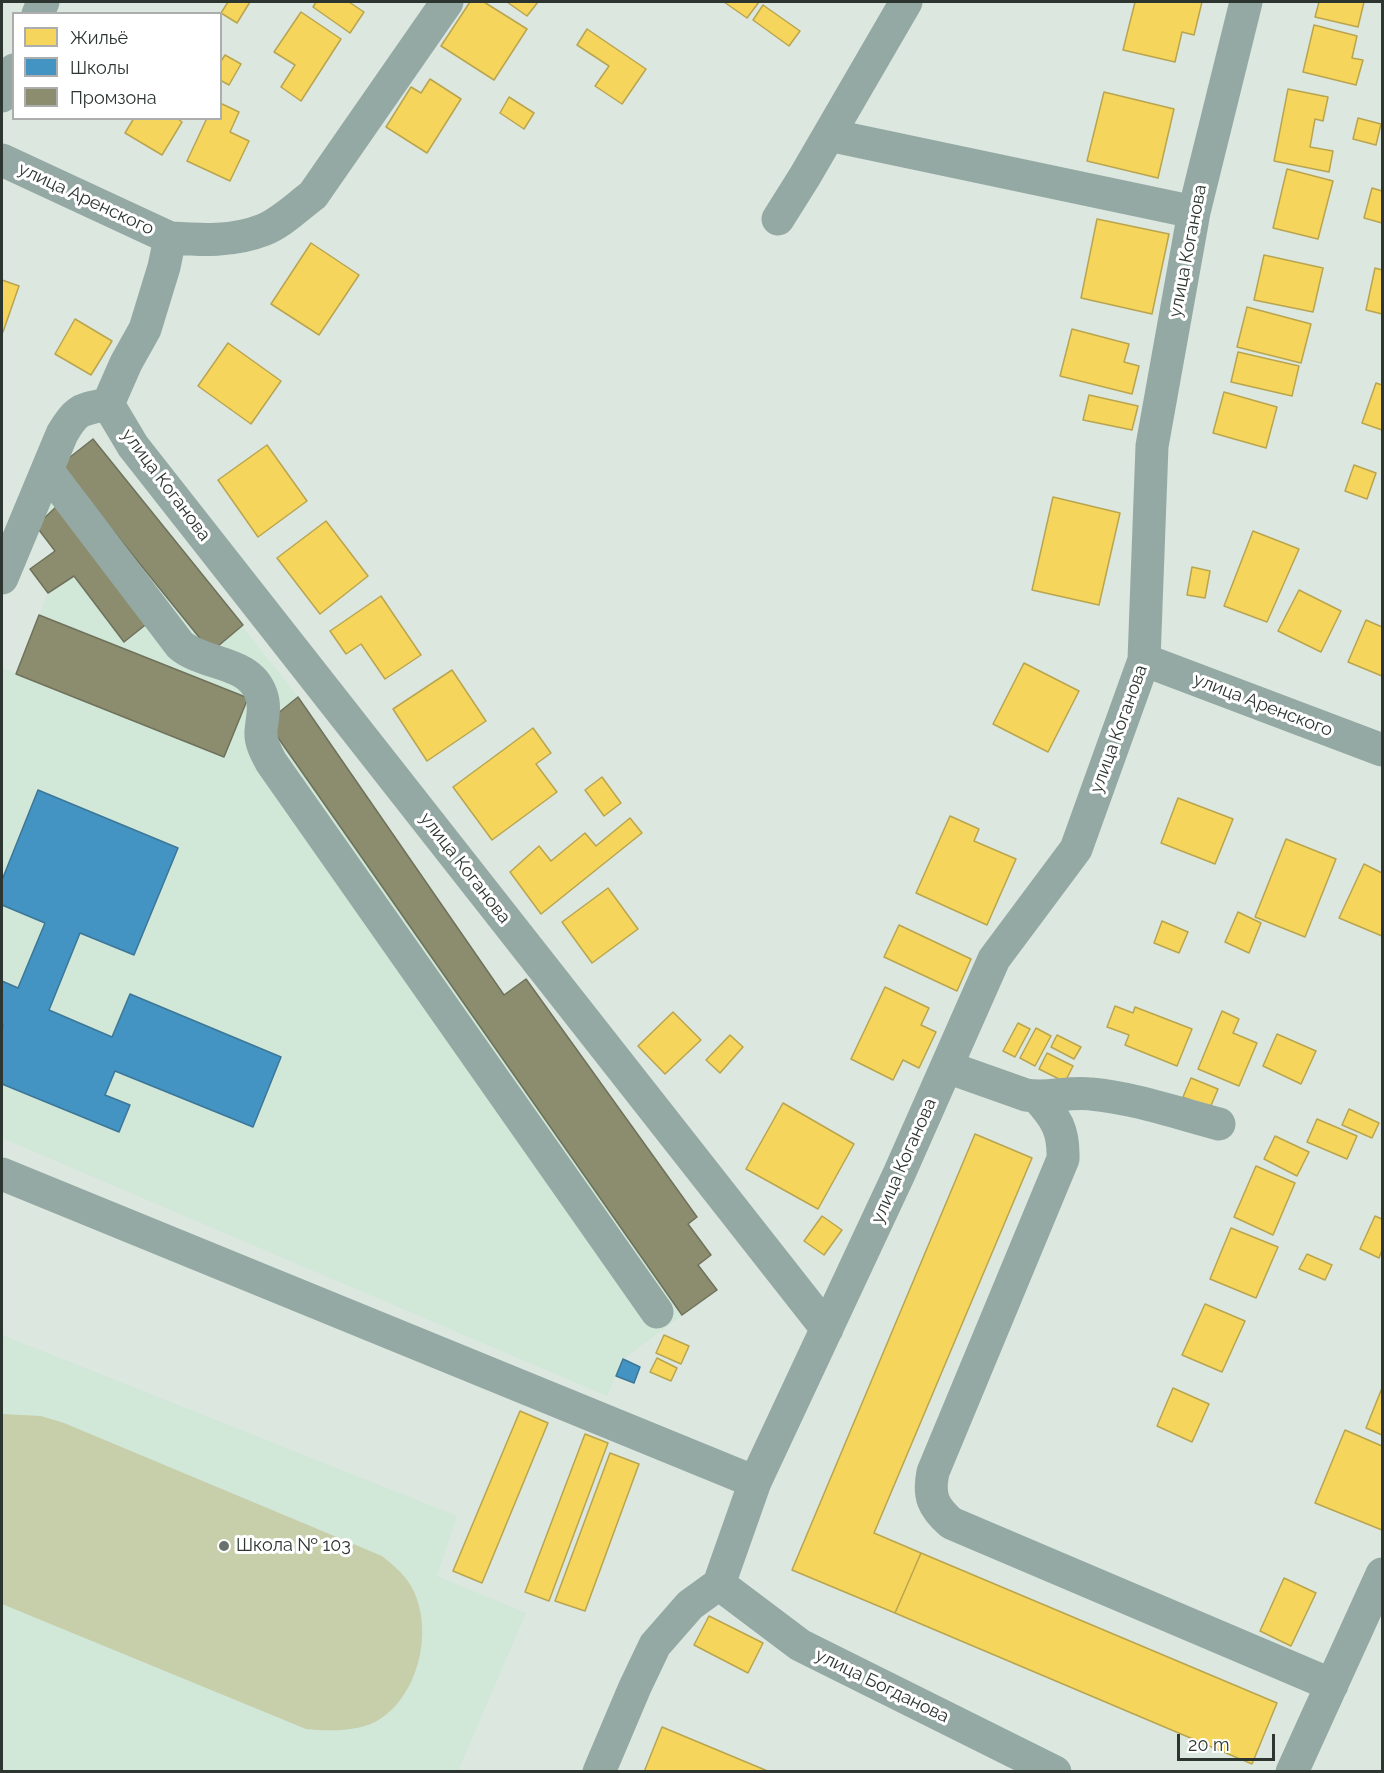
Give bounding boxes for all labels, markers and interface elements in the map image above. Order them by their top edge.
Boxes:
legend [12,12,222,120]
text: Жильё [70,27,128,48]
text: Школы [70,57,129,78]
text: Промзона [70,87,157,108]
street label: улица Аренского [15,158,157,240]
street label: улица Коганова [1165,183,1211,319]
street label: улица Коганова [117,425,215,545]
street label: улица Коганова [1086,662,1152,796]
street label: улица Аренского [1190,669,1336,741]
street label: улица Коганова [415,808,515,928]
street label: улица Коганова [867,1095,941,1227]
place label: Школа № 103 [236,1535,351,1557]
marker: Школа № 103 [217,1539,231,1553]
street label: улица Богданова [812,1644,952,1728]
scale bar [1180,1722,1278,1760]
text: 20 m [1188,1734,1230,1755]

